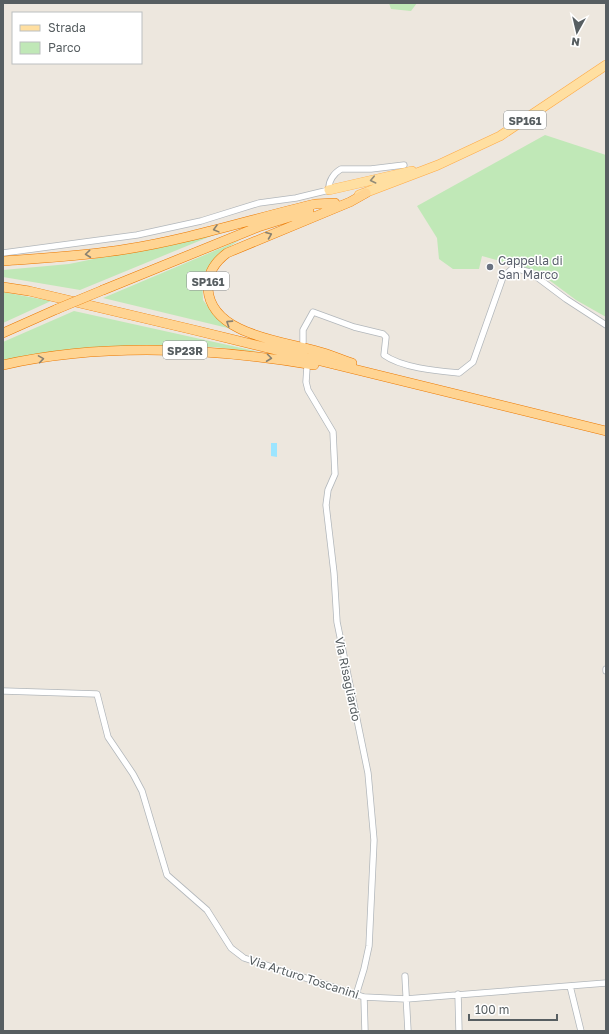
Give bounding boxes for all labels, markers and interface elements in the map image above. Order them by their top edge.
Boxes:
legend [12,12,142,64]
north arrow [557,12,597,52]
text: Strada [48,20,86,35]
text: N [570,35,581,49]
text: Parco [48,40,81,55]
road number: SP161 [504,111,546,129]
one-way arrow [370,175,376,183]
one-way arrow [212,224,219,232]
one-way arrow [265,232,272,240]
one-way arrow [85,250,91,259]
place label: Cappella di San Marco [498,253,563,282]
marker: Cappella di San Marco [485,262,495,272]
road number: SP161 [187,272,229,290]
one-way arrow [226,320,233,327]
road number: SP23R [163,341,207,359]
one-way arrow [266,353,272,362]
one-way arrow [38,355,45,364]
street label: Via Risagliardo [332,635,364,723]
street label: Via Arturo Toscanini [247,952,361,1002]
scale bar [469,996,557,1022]
text: 100 m [475,1002,509,1017]

